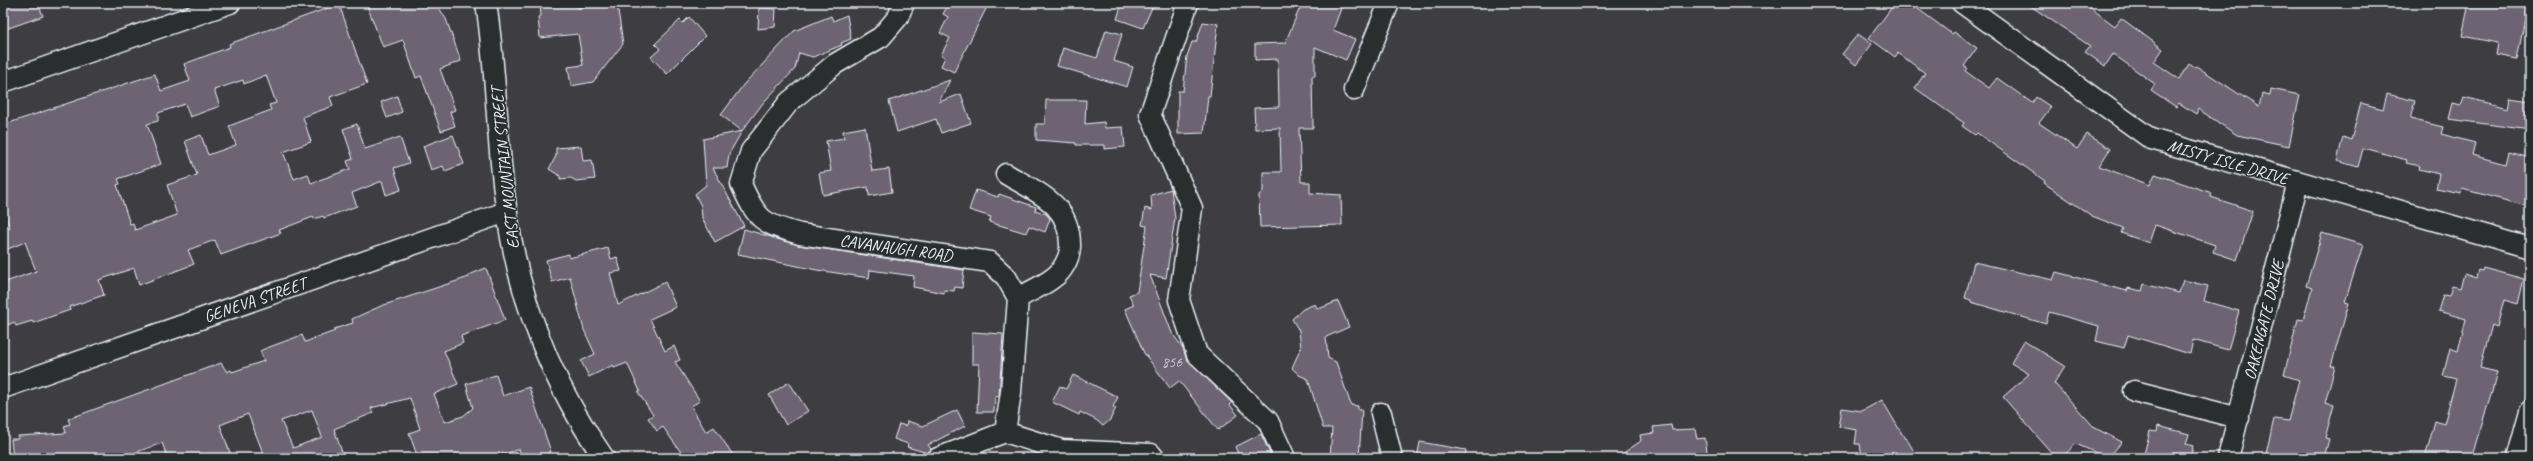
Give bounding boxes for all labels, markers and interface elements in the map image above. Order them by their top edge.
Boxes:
street label: EAST MOUNTAIN STREET [486,83,524,250]
street label: MISTY ISLE DRIVE [2165,135,2293,190]
street label: CAVANAUGH ROAD [839,230,956,267]
street label: OAKENGATE DRIVE [2239,256,2289,382]
street label: GENEVA STREET [201,272,312,327]
house number: 856 [1162,353,1183,372]

